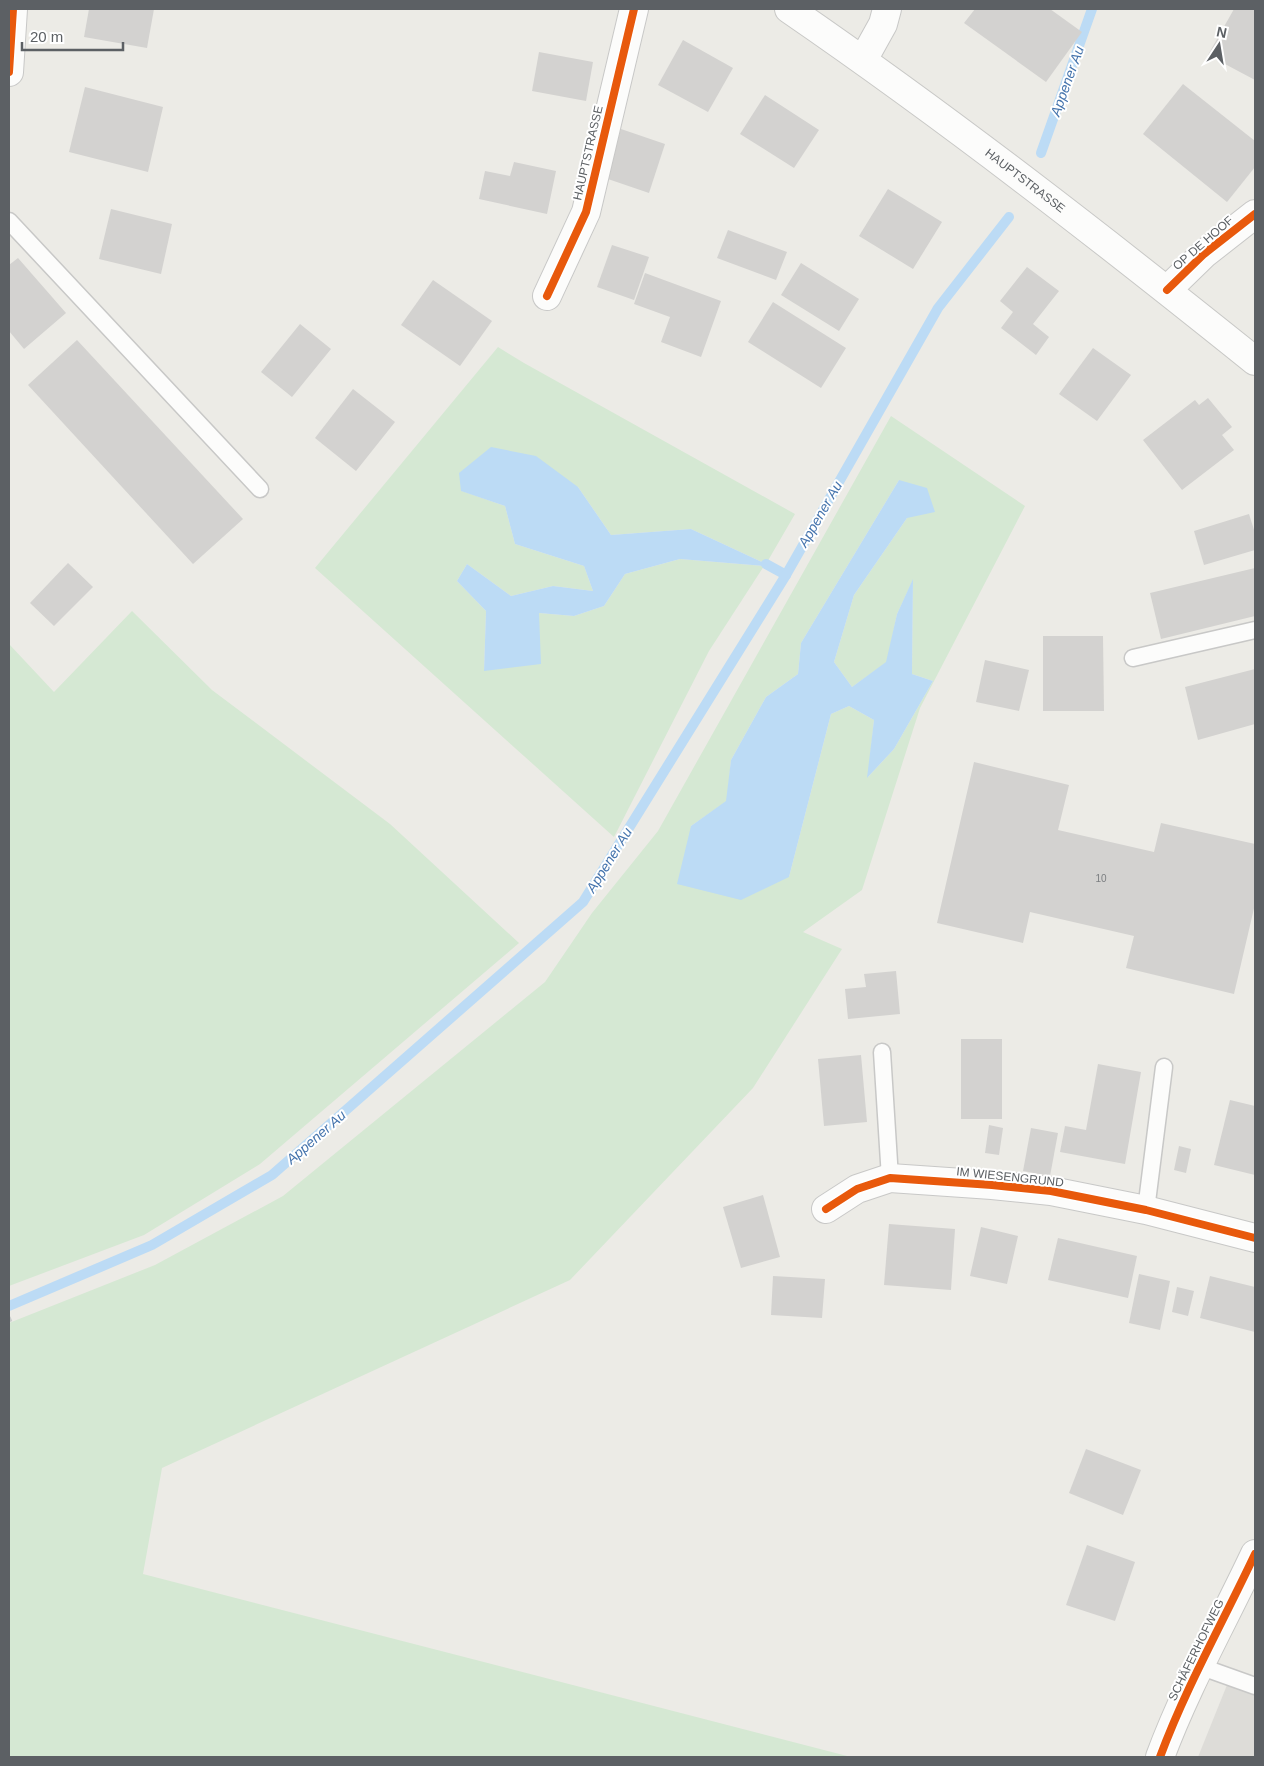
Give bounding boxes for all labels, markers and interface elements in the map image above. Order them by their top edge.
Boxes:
scale bar [22,20,124,52]
north arrow [1194,20,1244,70]
text: N [1215,23,1228,41]
text: 20 m [30,28,63,45]
water label: Appener Au [1047,44,1087,119]
street label: HAUPTSTRASSE [570,104,606,202]
street label: HAUPTSTRASSE [982,146,1068,216]
street label: OP DE HOOF [1170,213,1236,273]
water label: Appener Au [794,478,845,551]
water label: Appener Au [582,824,635,896]
house number: 10 [1095,873,1107,884]
water label: Appener Au [282,1107,349,1168]
street label: IM WIESENGRUND [956,1164,1065,1190]
street label: SCHÄFERHOFWEG [1165,1597,1227,1703]

